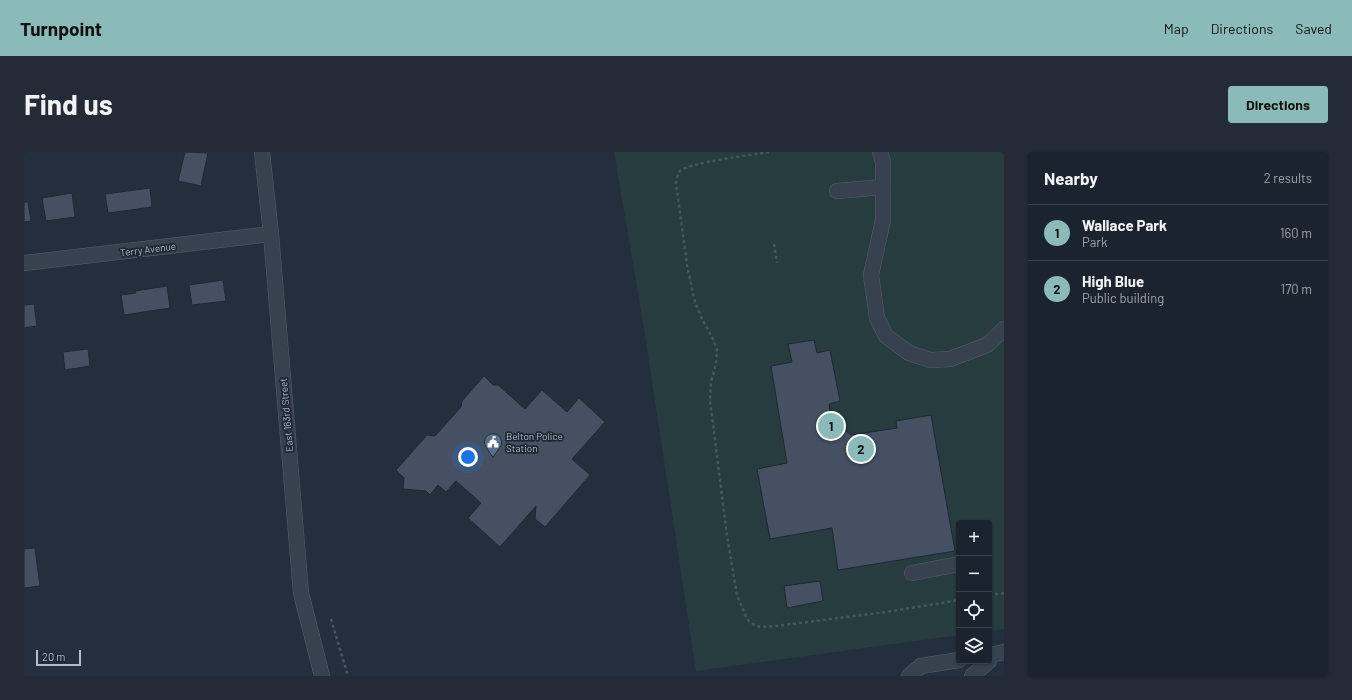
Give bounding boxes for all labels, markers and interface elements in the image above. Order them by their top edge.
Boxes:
text: Turnpoint [20,17,102,40]
text: Map [1164,20,1189,37]
text: Directions [1211,20,1273,37]
text: Saved [1295,20,1332,37]
button: Directions [1228,86,1328,123]
text: Find us [24,87,113,121]
text: Nearby [1044,168,1098,188]
text: 2 results [1264,170,1312,186]
text: Wallace Park [1082,216,1167,234]
text: 1 [1055,225,1059,241]
text: 160 m [1280,225,1312,241]
text: Park [1082,234,1108,250]
street label: Terry Avenue [119,240,177,258]
text: High Blue [1082,272,1144,290]
text: 2 [1053,281,1061,297]
text: 170 m [1281,281,1312,297]
text: Public building [1082,290,1164,306]
street label: East 163rd Street [277,377,295,452]
pin: 1 [818,411,844,441]
place label: Belton Police Station [506,430,563,454]
public building icon: Belton Police Station [483,432,503,457]
pin: 2 [848,434,874,464]
your location [458,447,478,467]
map controls [956,520,992,664]
button: + [956,520,992,556]
button: − [956,556,992,592]
button: locate [956,592,992,628]
button: layers [956,628,992,664]
scale bar [36,648,81,667]
text: 20 m [42,650,65,663]

